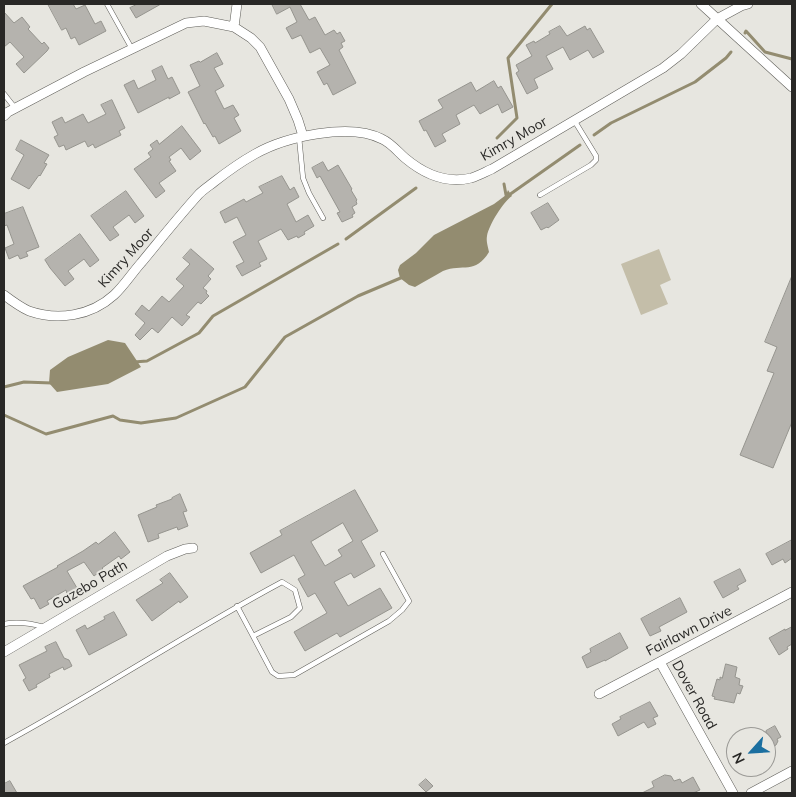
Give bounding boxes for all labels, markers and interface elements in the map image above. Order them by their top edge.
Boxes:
street label: Kimry Moor [478,113,550,165]
street label: Kimry Moor [95,225,157,291]
street label: Gazebo Path [50,557,130,613]
street label: Fairlawn Drive [643,602,735,660]
street label: Dover Road [668,658,720,732]
north arrow [726,727,776,777]
text: N [728,749,749,767]

